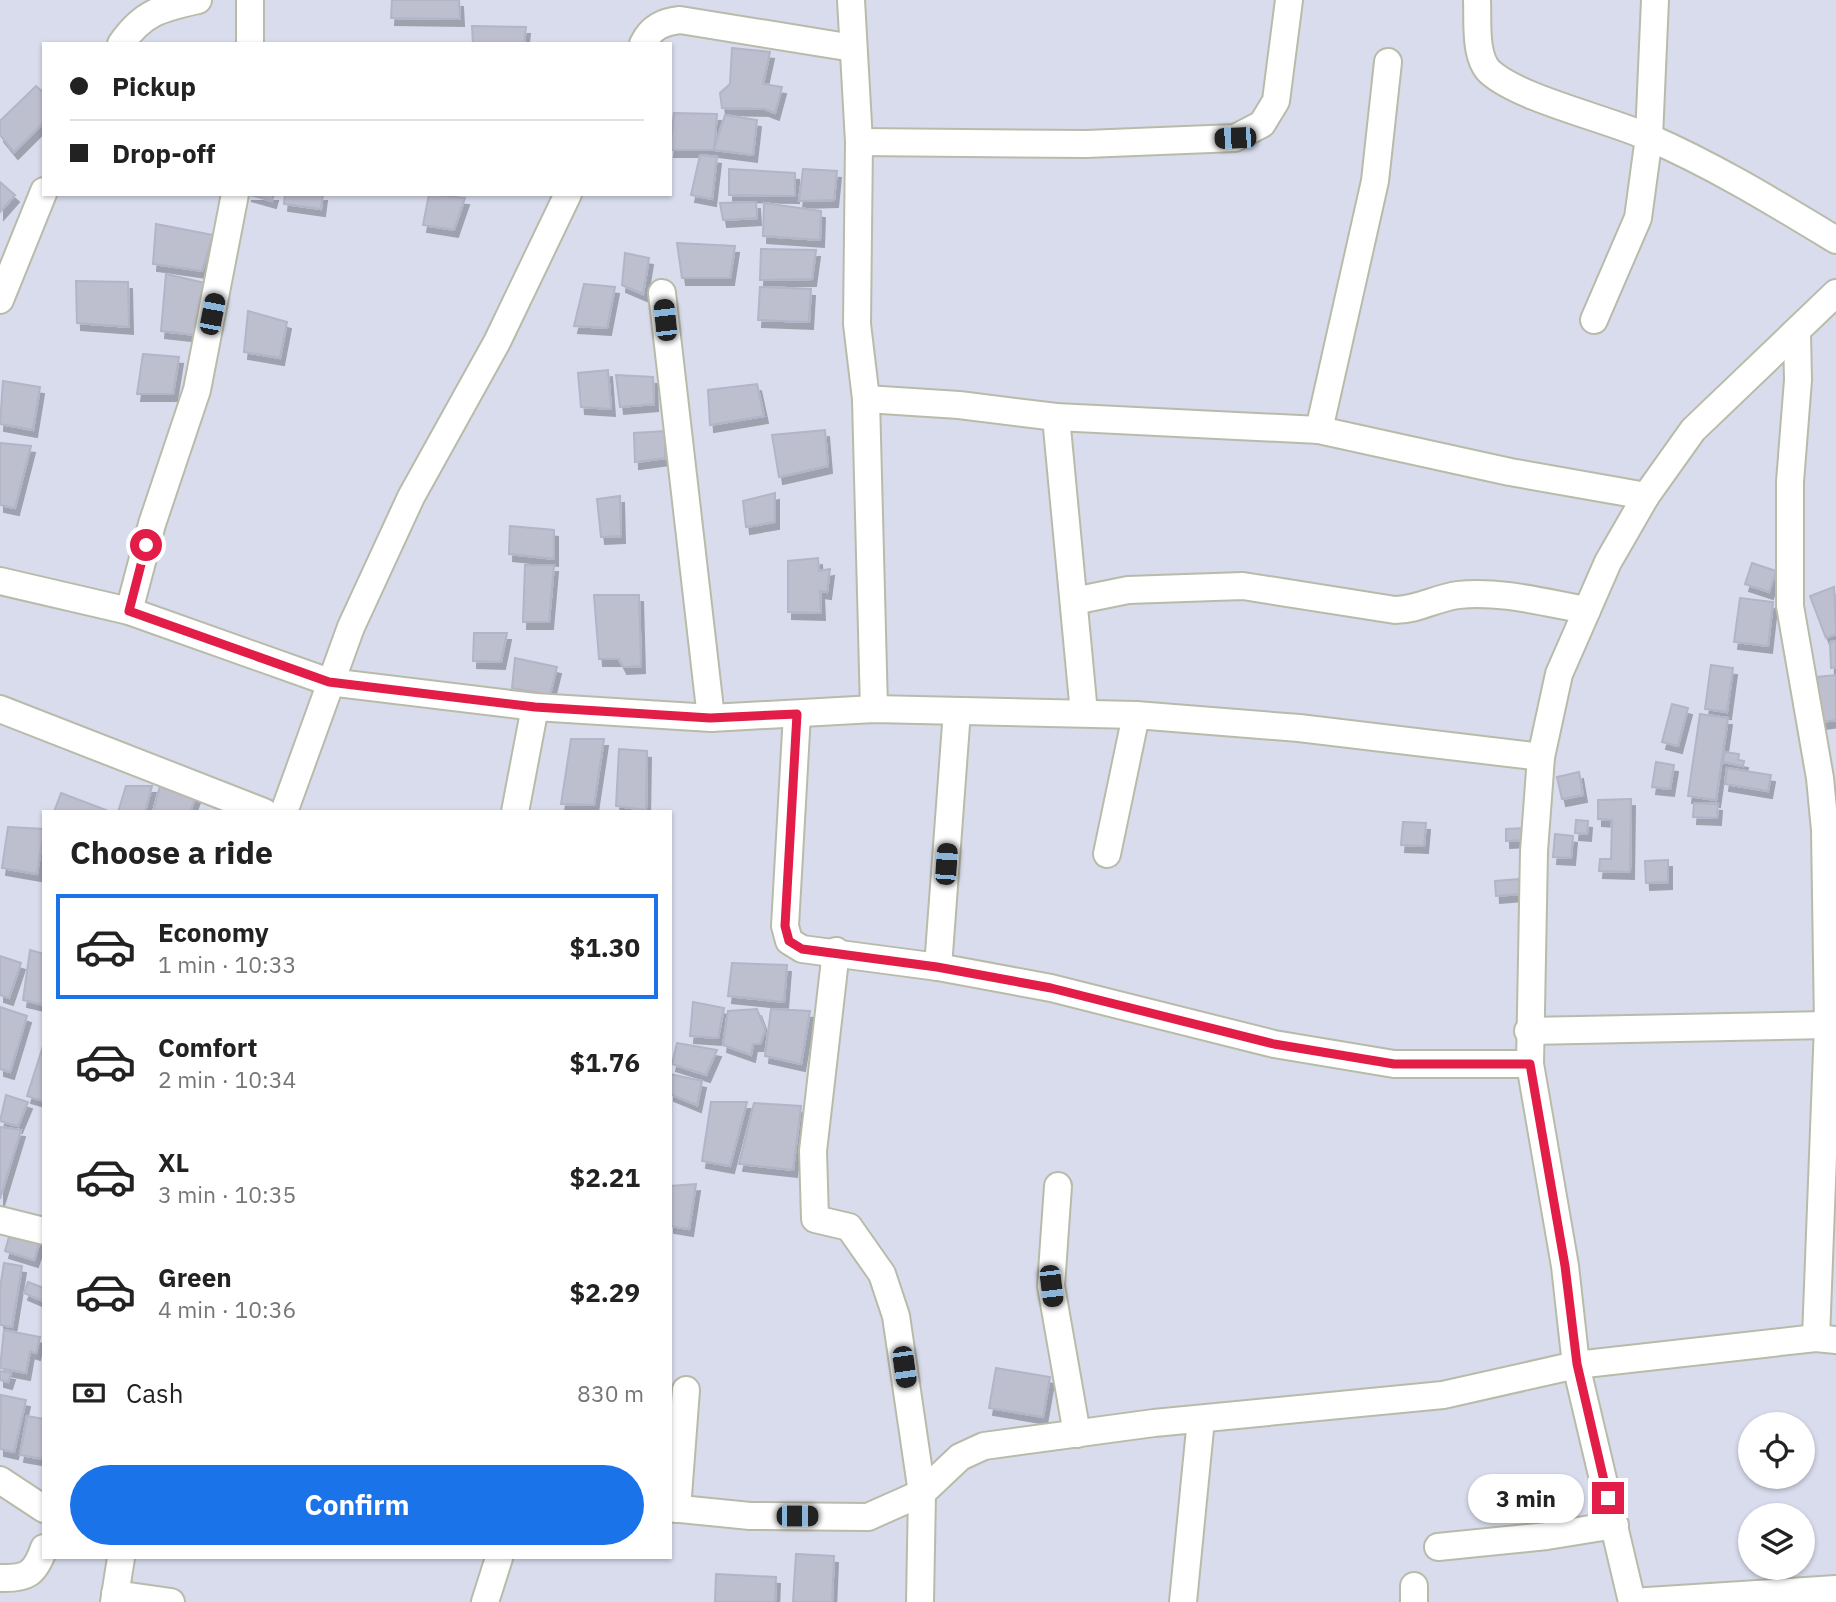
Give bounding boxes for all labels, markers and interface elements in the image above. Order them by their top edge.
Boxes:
text: Pickup [112,69,196,103]
car [1214,127,1257,149]
text: Drop-off [112,136,215,170]
car [198,291,227,337]
car [653,298,678,342]
route start [130,529,162,561]
text: Choose a ride [70,831,273,873]
car [935,842,958,886]
icon: car [74,915,137,978]
text: Economy [158,915,269,949]
text: $1.30 [570,930,640,964]
text: 1 min · 10:33 [158,949,296,979]
icon: car [74,1030,137,1093]
text: Comfort [158,1030,257,1064]
text: $1.76 [570,1045,640,1079]
text: 2 min · 10:34 [158,1064,296,1094]
icon: car [74,1145,137,1208]
text: XL [158,1145,189,1179]
text: $2.21 [570,1160,640,1194]
text: 3 min · 10:35 [158,1179,296,1209]
icon: car [74,1260,137,1323]
text: Green [158,1260,232,1294]
car [1039,1264,1064,1308]
text: $2.29 [570,1275,640,1309]
text: 4 min · 10:36 [158,1294,296,1324]
car [891,1345,918,1389]
icon: cash [70,1374,108,1412]
text: Cash [126,1376,183,1410]
text: 830 m [577,1378,644,1408]
map controls [1738,1412,1815,1580]
button: locate [1738,1412,1815,1489]
button: Confirm [70,1465,644,1545]
callout: 3 min [1468,1474,1584,1522]
route end [1592,1482,1624,1514]
text: 3 min [1496,1483,1556,1513]
button: layers [1738,1503,1815,1580]
car [777,1506,819,1527]

